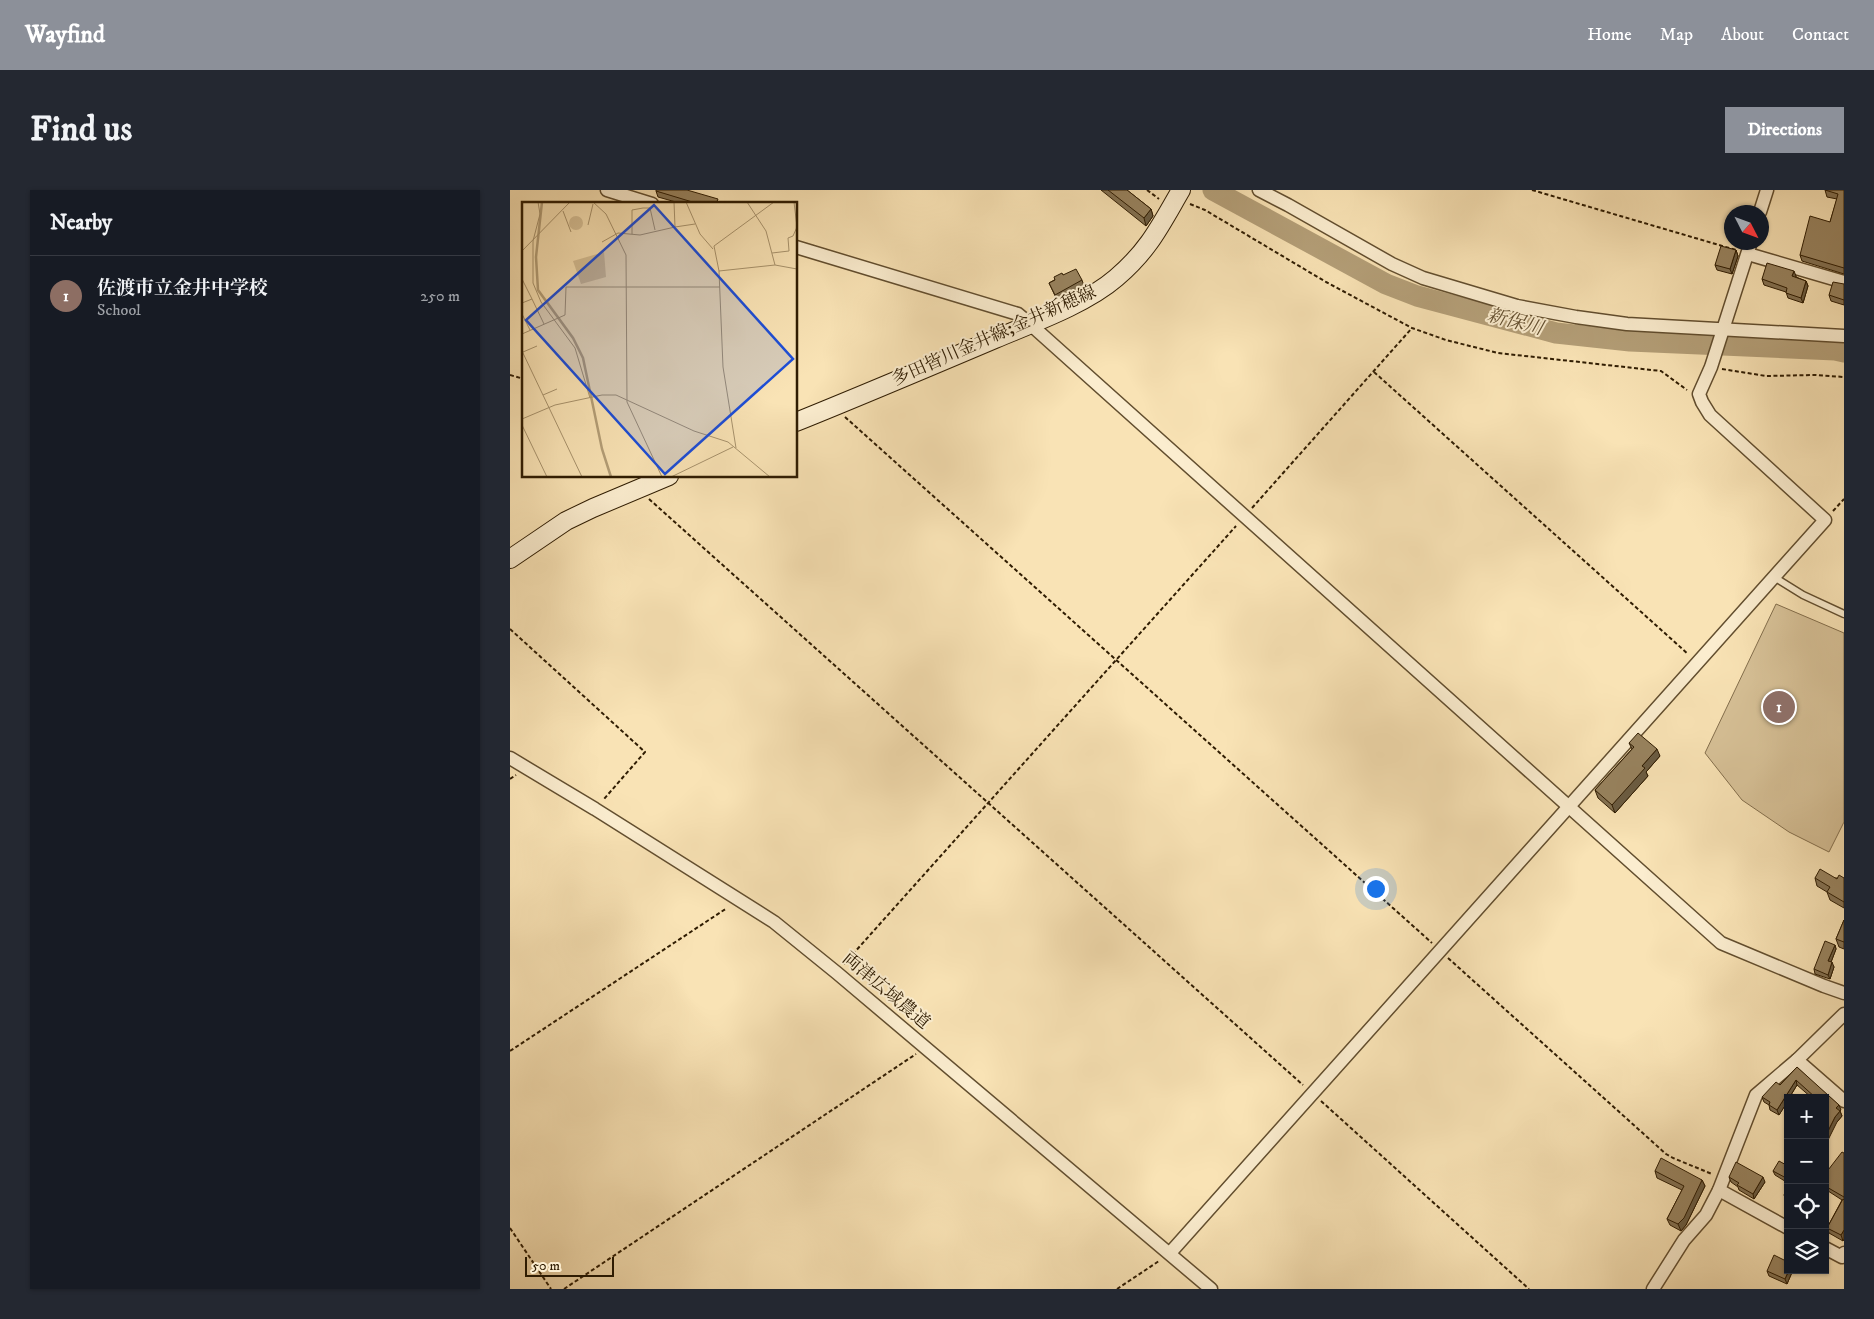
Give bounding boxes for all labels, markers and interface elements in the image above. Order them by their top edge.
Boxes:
text: Wayfind [25,20,105,50]
text: Home [1587,24,1632,46]
text: Map [1660,24,1693,46]
text: About [1721,24,1764,46]
text: Contact [1792,24,1849,46]
button: Directions [1725,107,1844,153]
text: Find us [30,108,132,152]
inset map [522,202,798,478]
north arrow [1724,205,1769,250]
text: Nearby [50,210,112,236]
text: 佐渡市立金井中学校 [97,277,268,300]
street label: 多田皆川金井線;金井新穂線 [888,281,1100,391]
text: 1 [63,286,69,306]
text: 250 m [420,286,460,306]
text: School [97,300,141,320]
water label: 新保川 [1484,304,1547,341]
pin: 1 [1763,688,1795,726]
your location [1363,876,1389,902]
street label: 両津広域農道 [838,948,934,1034]
map controls [1784,1094,1829,1274]
button: + [1784,1094,1829,1139]
button: − [1784,1139,1829,1184]
button: locate [1784,1184,1829,1229]
button: layers [1784,1229,1829,1274]
scale bar [525,1254,614,1277]
text: 50 m [532,1257,560,1275]

